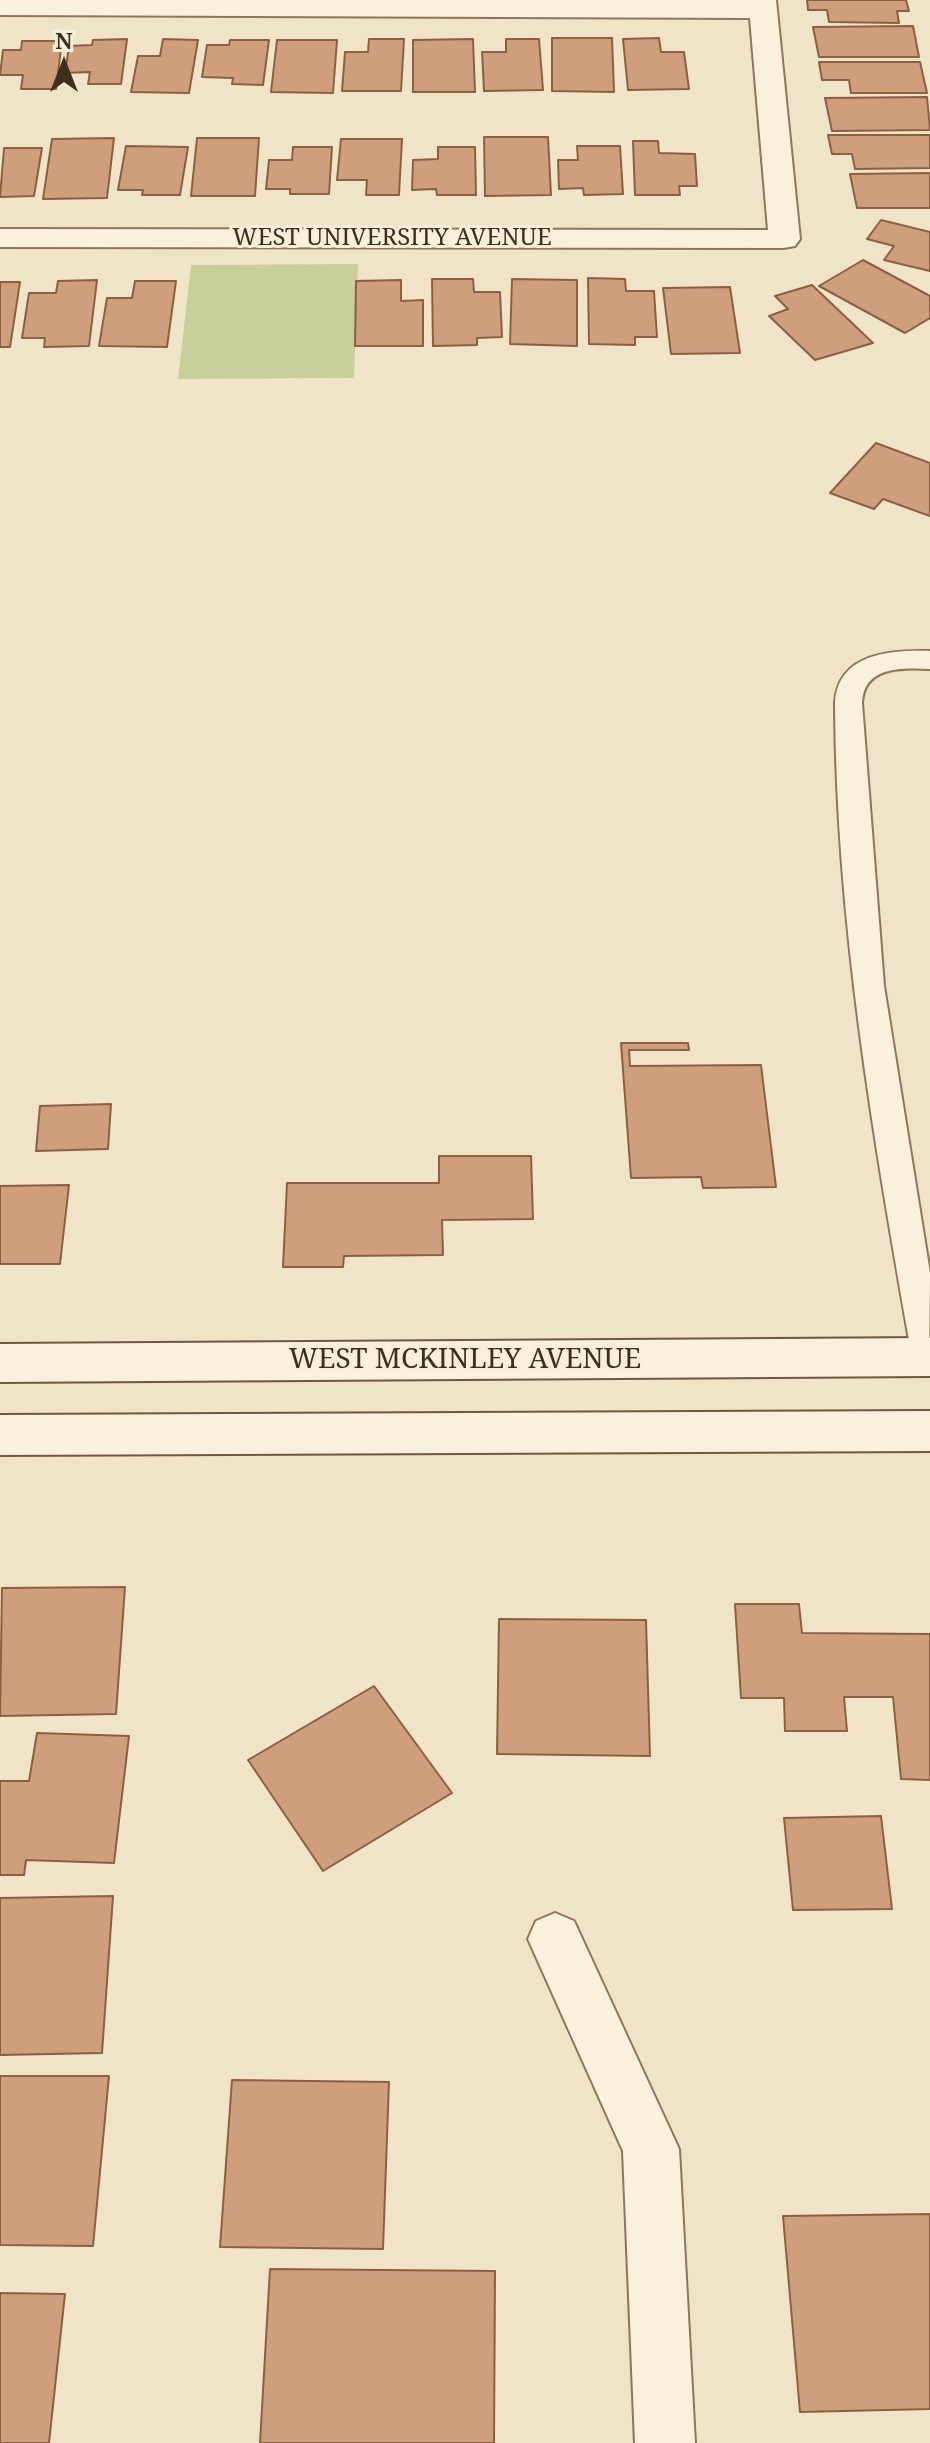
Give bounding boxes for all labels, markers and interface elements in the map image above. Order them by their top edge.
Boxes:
north arrow [24,24,104,104]
text: N [55,25,73,55]
street label: WEST UNIVERSITY AVENUE [232,224,552,252]
street label: WEST MCKINLEY AVENUE [289,1343,641,1377]

